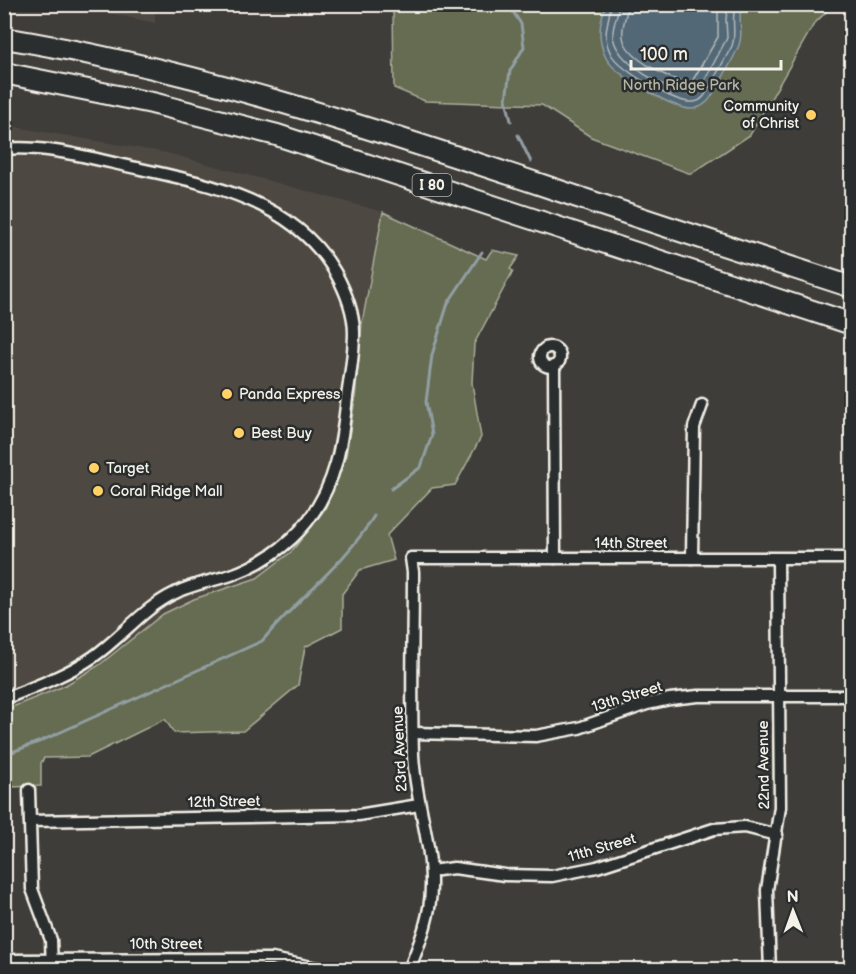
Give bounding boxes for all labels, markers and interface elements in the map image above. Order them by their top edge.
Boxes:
scale bar [631,33,781,71]
text: 100 m [640,44,688,65]
park label: North Ridge Park [623,76,740,95]
place label: Community of Christ [723,97,799,133]
marker: Community of Christ [804,108,818,122]
road number: I 80 [412,174,452,196]
place label: Panda Express [239,385,341,404]
marker: Panda Express [220,387,234,401]
place label: Best Buy [251,424,312,443]
marker: Best Buy [232,426,246,440]
place label: Target [106,459,150,478]
marker: Target [87,461,101,475]
place label: Coral Ridge Mall [110,482,223,501]
marker: Coral Ridge Mall [91,484,105,498]
street label: 14th Street [595,534,668,553]
street label: 13th Street [589,677,665,717]
street label: 23rd Avenue [388,706,412,792]
street label: 22nd Avenue [754,720,774,810]
street label: 12th Street [188,792,261,812]
street label: 11th Street [566,829,638,867]
north arrow [763,881,823,941]
text: N [787,888,799,907]
street label: 10th Street [130,935,203,954]

